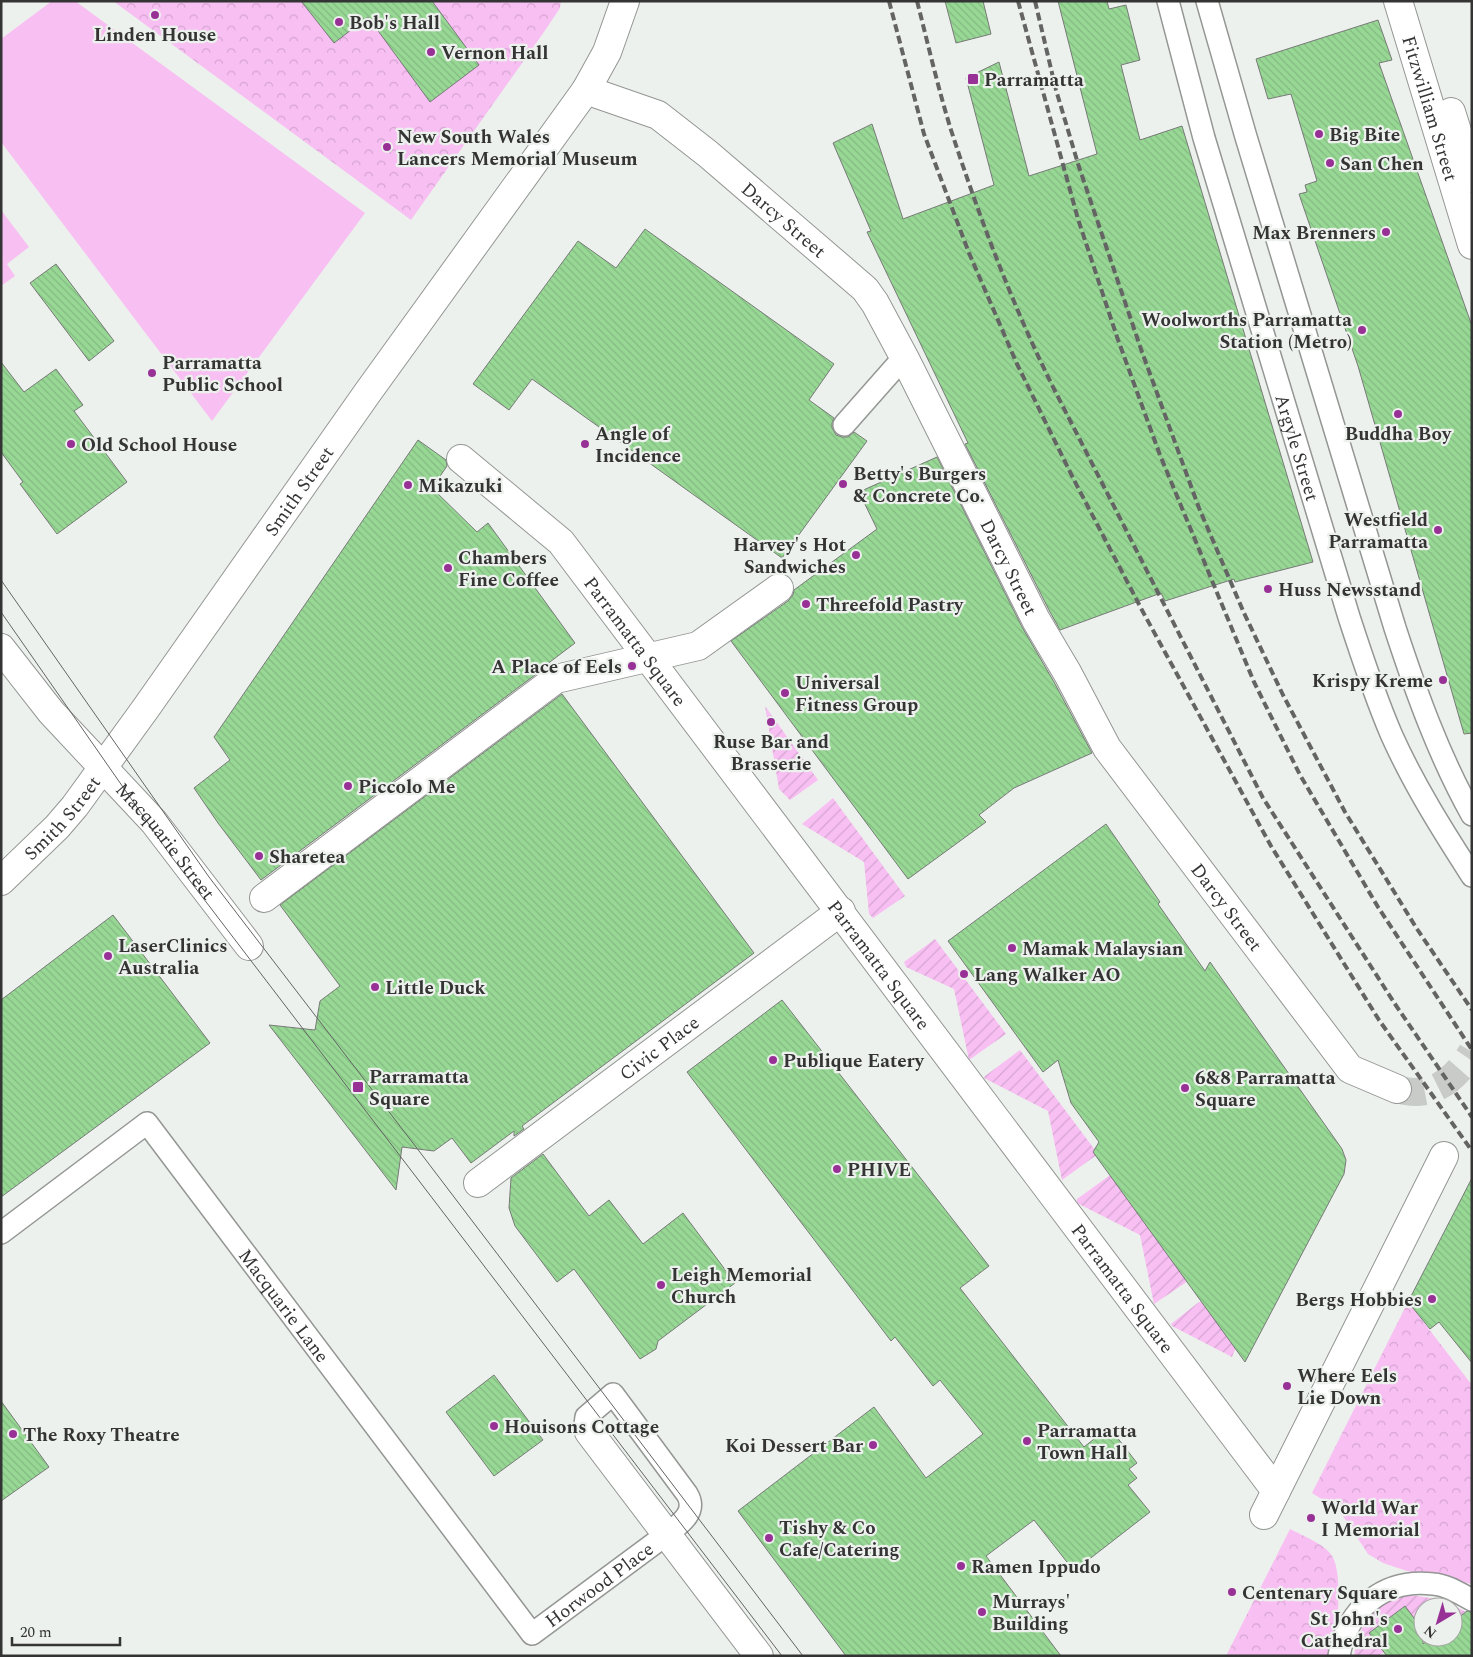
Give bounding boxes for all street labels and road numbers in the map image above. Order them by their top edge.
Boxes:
street label: Fitzwilliam Street [1393,32,1465,185]
street label: Darcy Street [734,176,832,266]
street label: Argyle Street [1266,391,1326,505]
street label: Smith Street [258,440,342,543]
street label: Darcy Street [972,514,1044,621]
street label: Parramatta Square [576,571,693,713]
street label: Smith Street [18,770,109,868]
street label: Macquarie Street [108,776,222,907]
street label: Darcy Street [1183,857,1269,958]
street label: Parramatta Square [819,894,937,1037]
street label: Civic Place [613,1009,706,1088]
street label: Parramatta Square [1063,1218,1181,1360]
street label: Macquarie Lane [231,1243,336,1369]
street label: Horwood Place [539,1536,660,1636]

